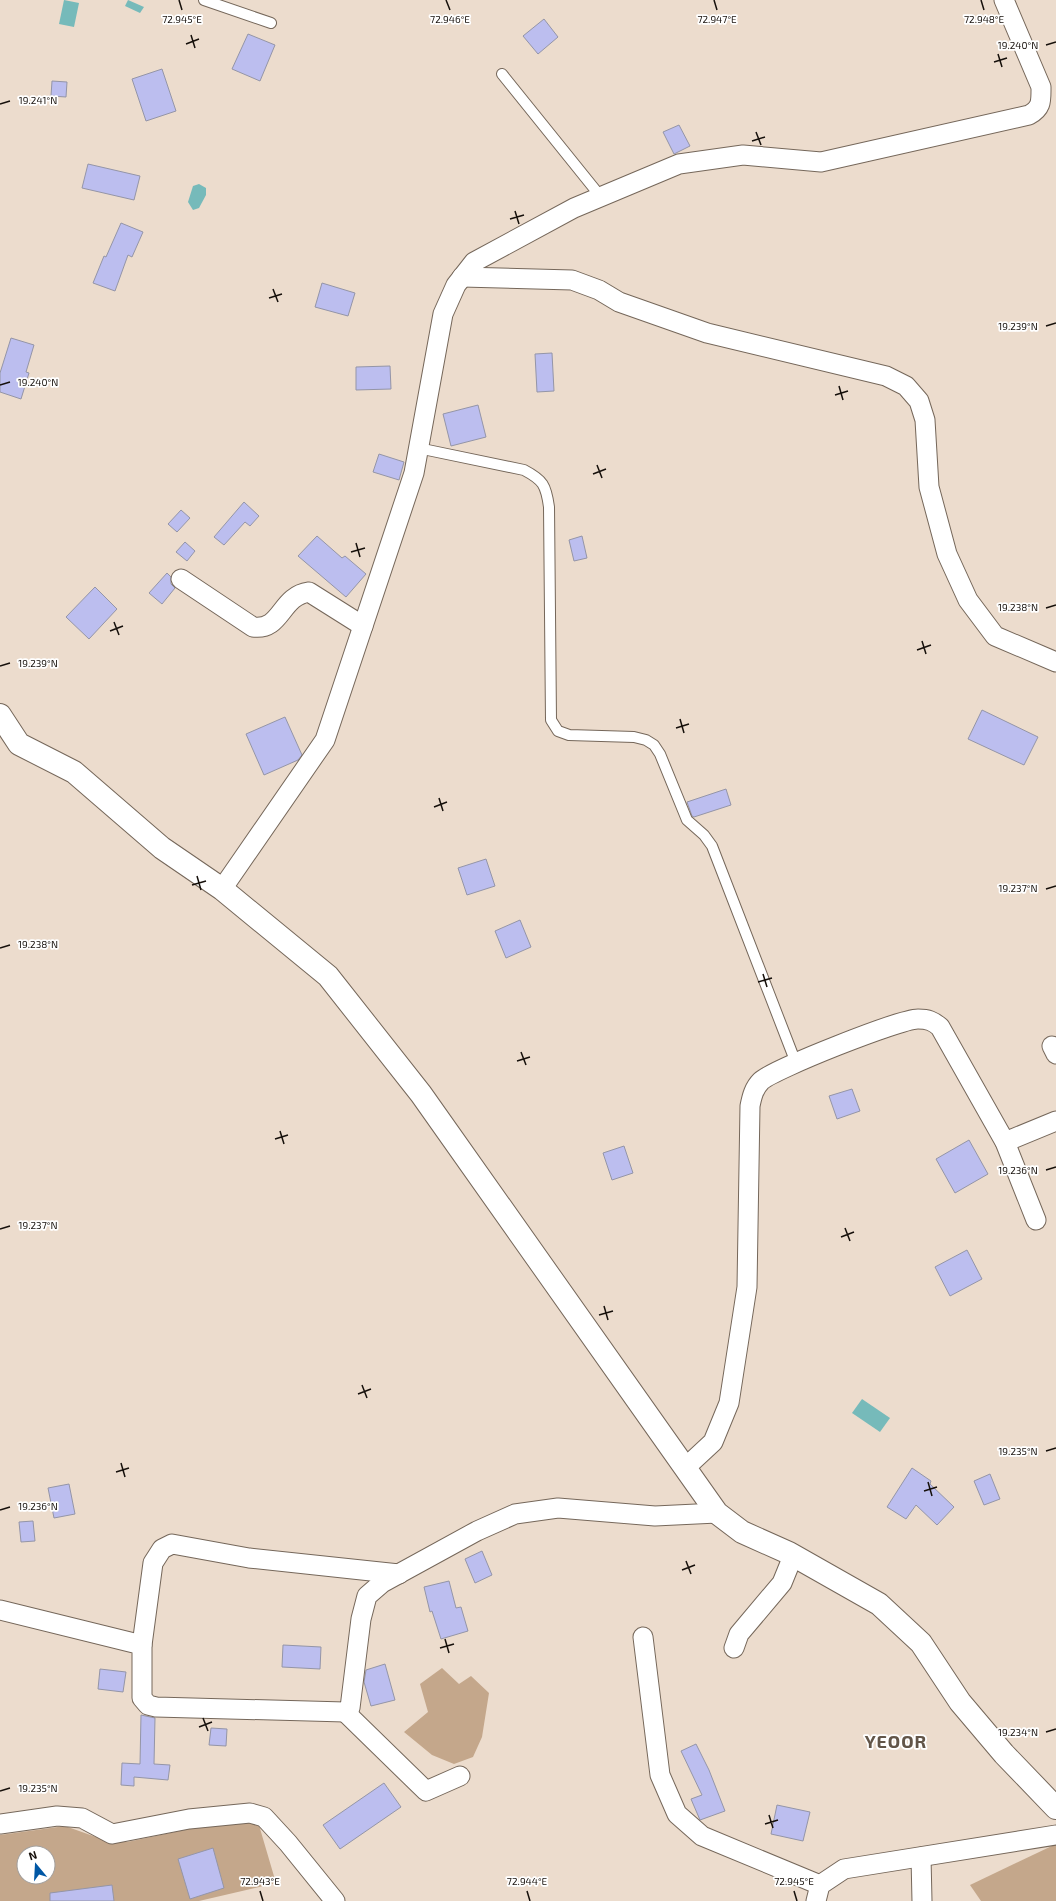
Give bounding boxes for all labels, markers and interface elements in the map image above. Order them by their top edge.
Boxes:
text: 72.945°E [162,13,202,25]
text: 72.946°E [430,13,470,25]
text: 72.947°E [697,13,737,25]
text: 72.948°E [964,13,1004,25]
text: 19.240°N [998,39,1038,51]
text: 19.241°N [19,94,57,106]
text: 19.239°N [998,320,1038,332]
text: 19.240°N [18,376,58,388]
text: 19.238°N [998,601,1038,613]
text: 19.239°N [18,657,58,669]
text: 19.237°N [999,882,1037,894]
text: 19.238°N [18,938,58,950]
text: 19.236°N [998,1164,1038,1176]
text: 19.237°N [19,1219,57,1231]
text: 19.235°N [998,1445,1038,1457]
text: 19.236°N [18,1500,58,1512]
text: 19.234°N [998,1726,1038,1738]
district label: YEOOR [865,1730,927,1752]
text: 19.235°N [18,1782,58,1794]
north arrow [16,1845,56,1885]
text: N [27,1848,39,1862]
text: 72.943°E [240,1875,280,1887]
text: 72.944°E [507,1875,548,1887]
text: 72.945°E [774,1875,814,1887]

